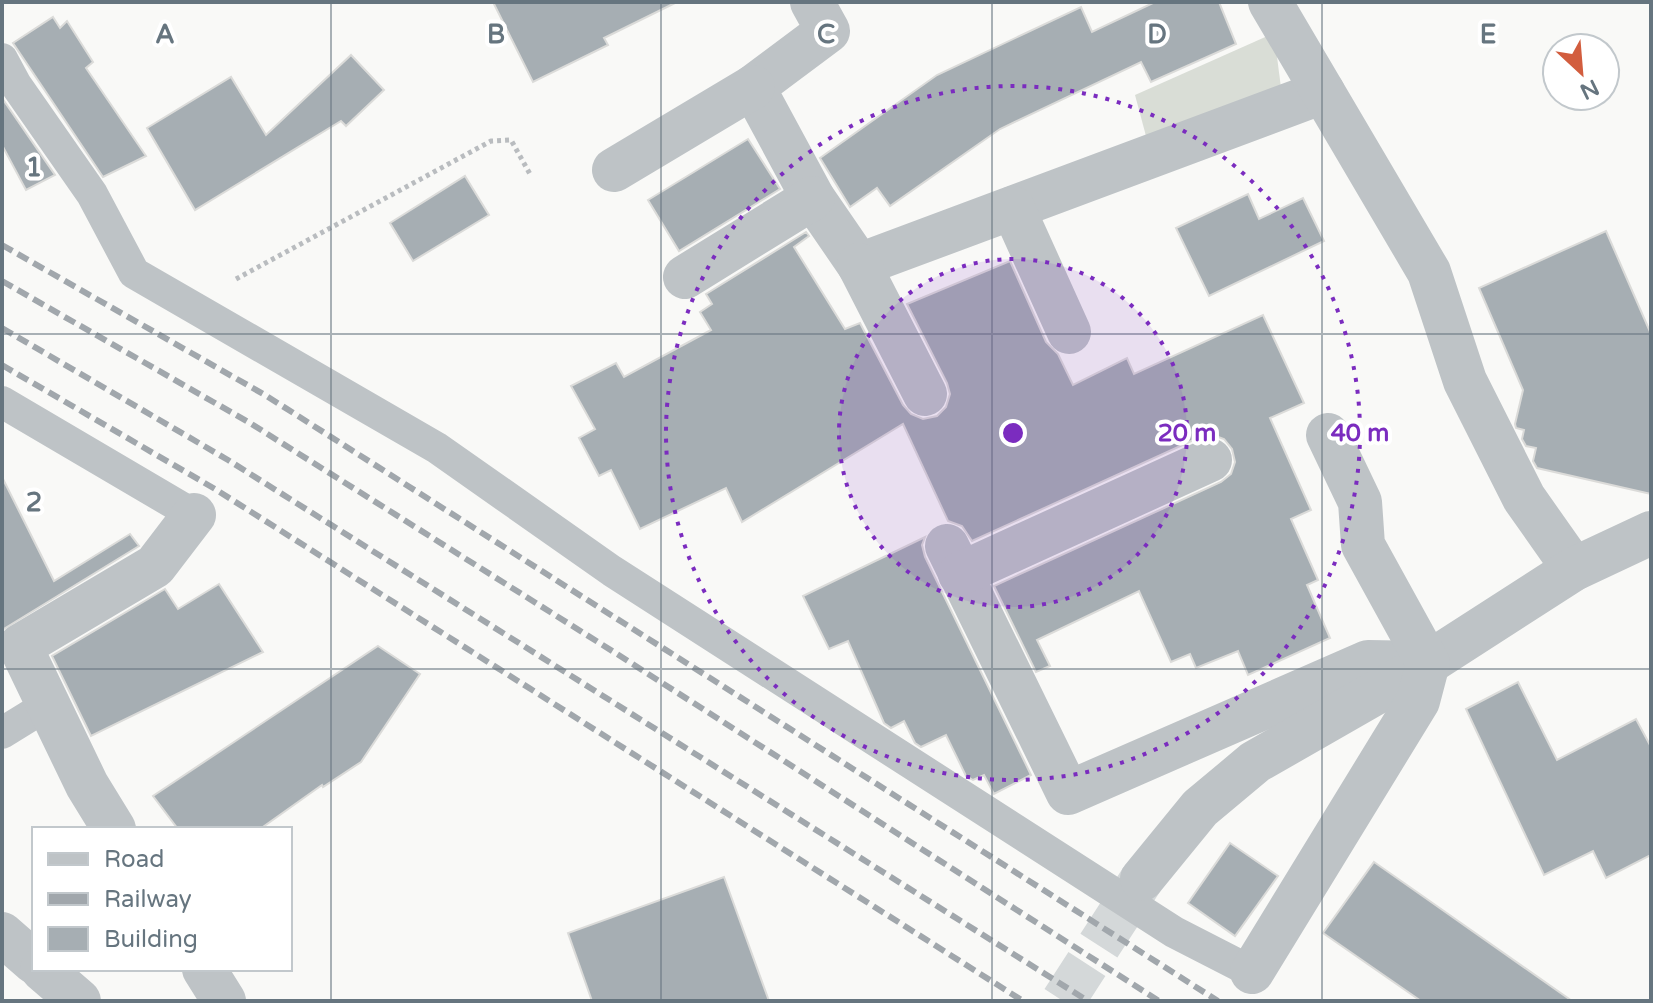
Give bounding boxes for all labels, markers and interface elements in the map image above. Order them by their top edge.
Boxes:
text: A [155,19,175,50]
text: B [487,19,505,50]
text: C [817,19,835,50]
text: D [1147,19,1167,50]
text: E [1480,19,1496,50]
north arrow [1541,32,1621,112]
text: N [1576,74,1603,105]
text: 1 [26,152,42,183]
centre of rings [999,419,1027,447]
text: 20 m [1158,419,1216,448]
text: 40 m [1331,419,1389,448]
text: 2 [26,487,42,518]
legend [32,827,292,971]
text: Road [104,845,164,874]
text: Railway [104,885,192,914]
text: Building [104,925,198,954]

